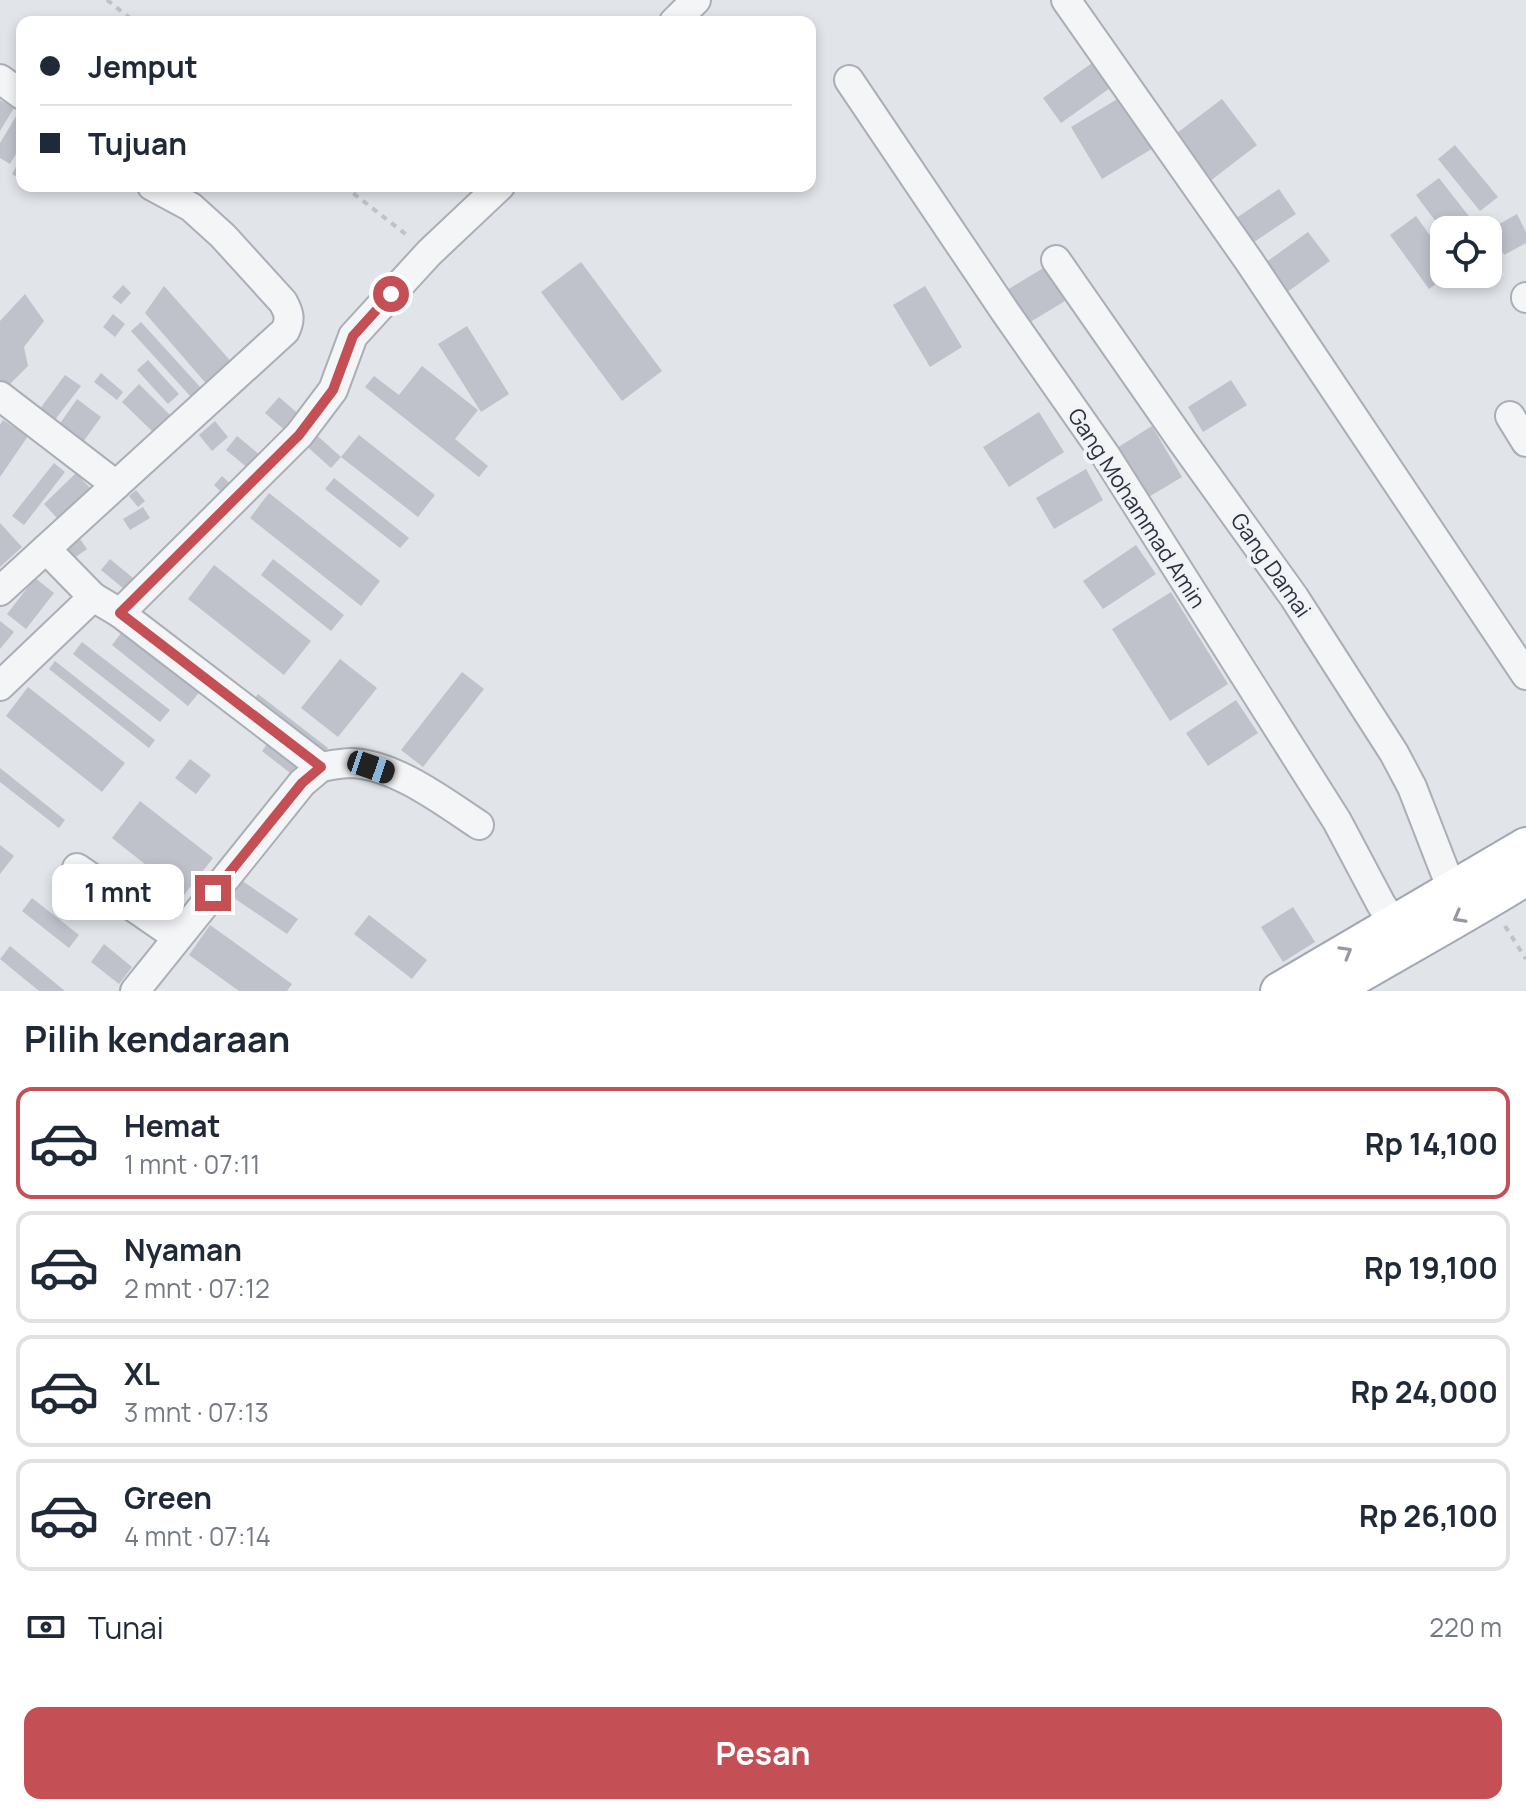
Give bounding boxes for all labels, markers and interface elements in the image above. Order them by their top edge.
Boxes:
text: Jemput [88,46,198,87]
text: Tujuan [88,123,187,164]
map controls [1430,216,1502,288]
button: locate [1430,216,1502,288]
route start [373,276,409,312]
street label: Gang Mohammad Amin [1061,402,1213,614]
street label: Gang Damai [1224,507,1318,623]
car [344,748,398,786]
callout: 1 mnt [53,865,185,921]
text: 1 mnt [84,874,152,910]
route end [195,875,231,911]
one-way arrow [1453,907,1468,923]
one-way arrow [1337,946,1352,961]
text: Pilih kendaraan [24,1014,290,1063]
text: Hemat [124,1105,221,1146]
icon: car [28,1107,100,1179]
text: Rp 14,100 [1365,1123,1498,1164]
text: 1 mnt · 07:11 [124,1146,261,1182]
text: Nyaman [124,1229,242,1270]
icon: car [28,1231,100,1303]
text: Rp 19,100 [1364,1247,1498,1288]
text: 2 mnt · 07:12 [124,1270,270,1306]
text: XL [124,1353,160,1394]
icon: car [28,1355,100,1427]
text: Rp 24,000 [1350,1371,1498,1412]
text: 3 mnt · 07:13 [124,1394,269,1430]
text: Green [124,1477,212,1518]
icon: car [28,1479,100,1551]
text: Rp 26,100 [1359,1495,1498,1536]
text: 4 mnt · 07:14 [124,1518,271,1554]
icon: cash [24,1605,68,1649]
text: Tunai [88,1607,164,1648]
text: 220 m [1429,1609,1502,1645]
button: Pesan [24,1707,1502,1799]

